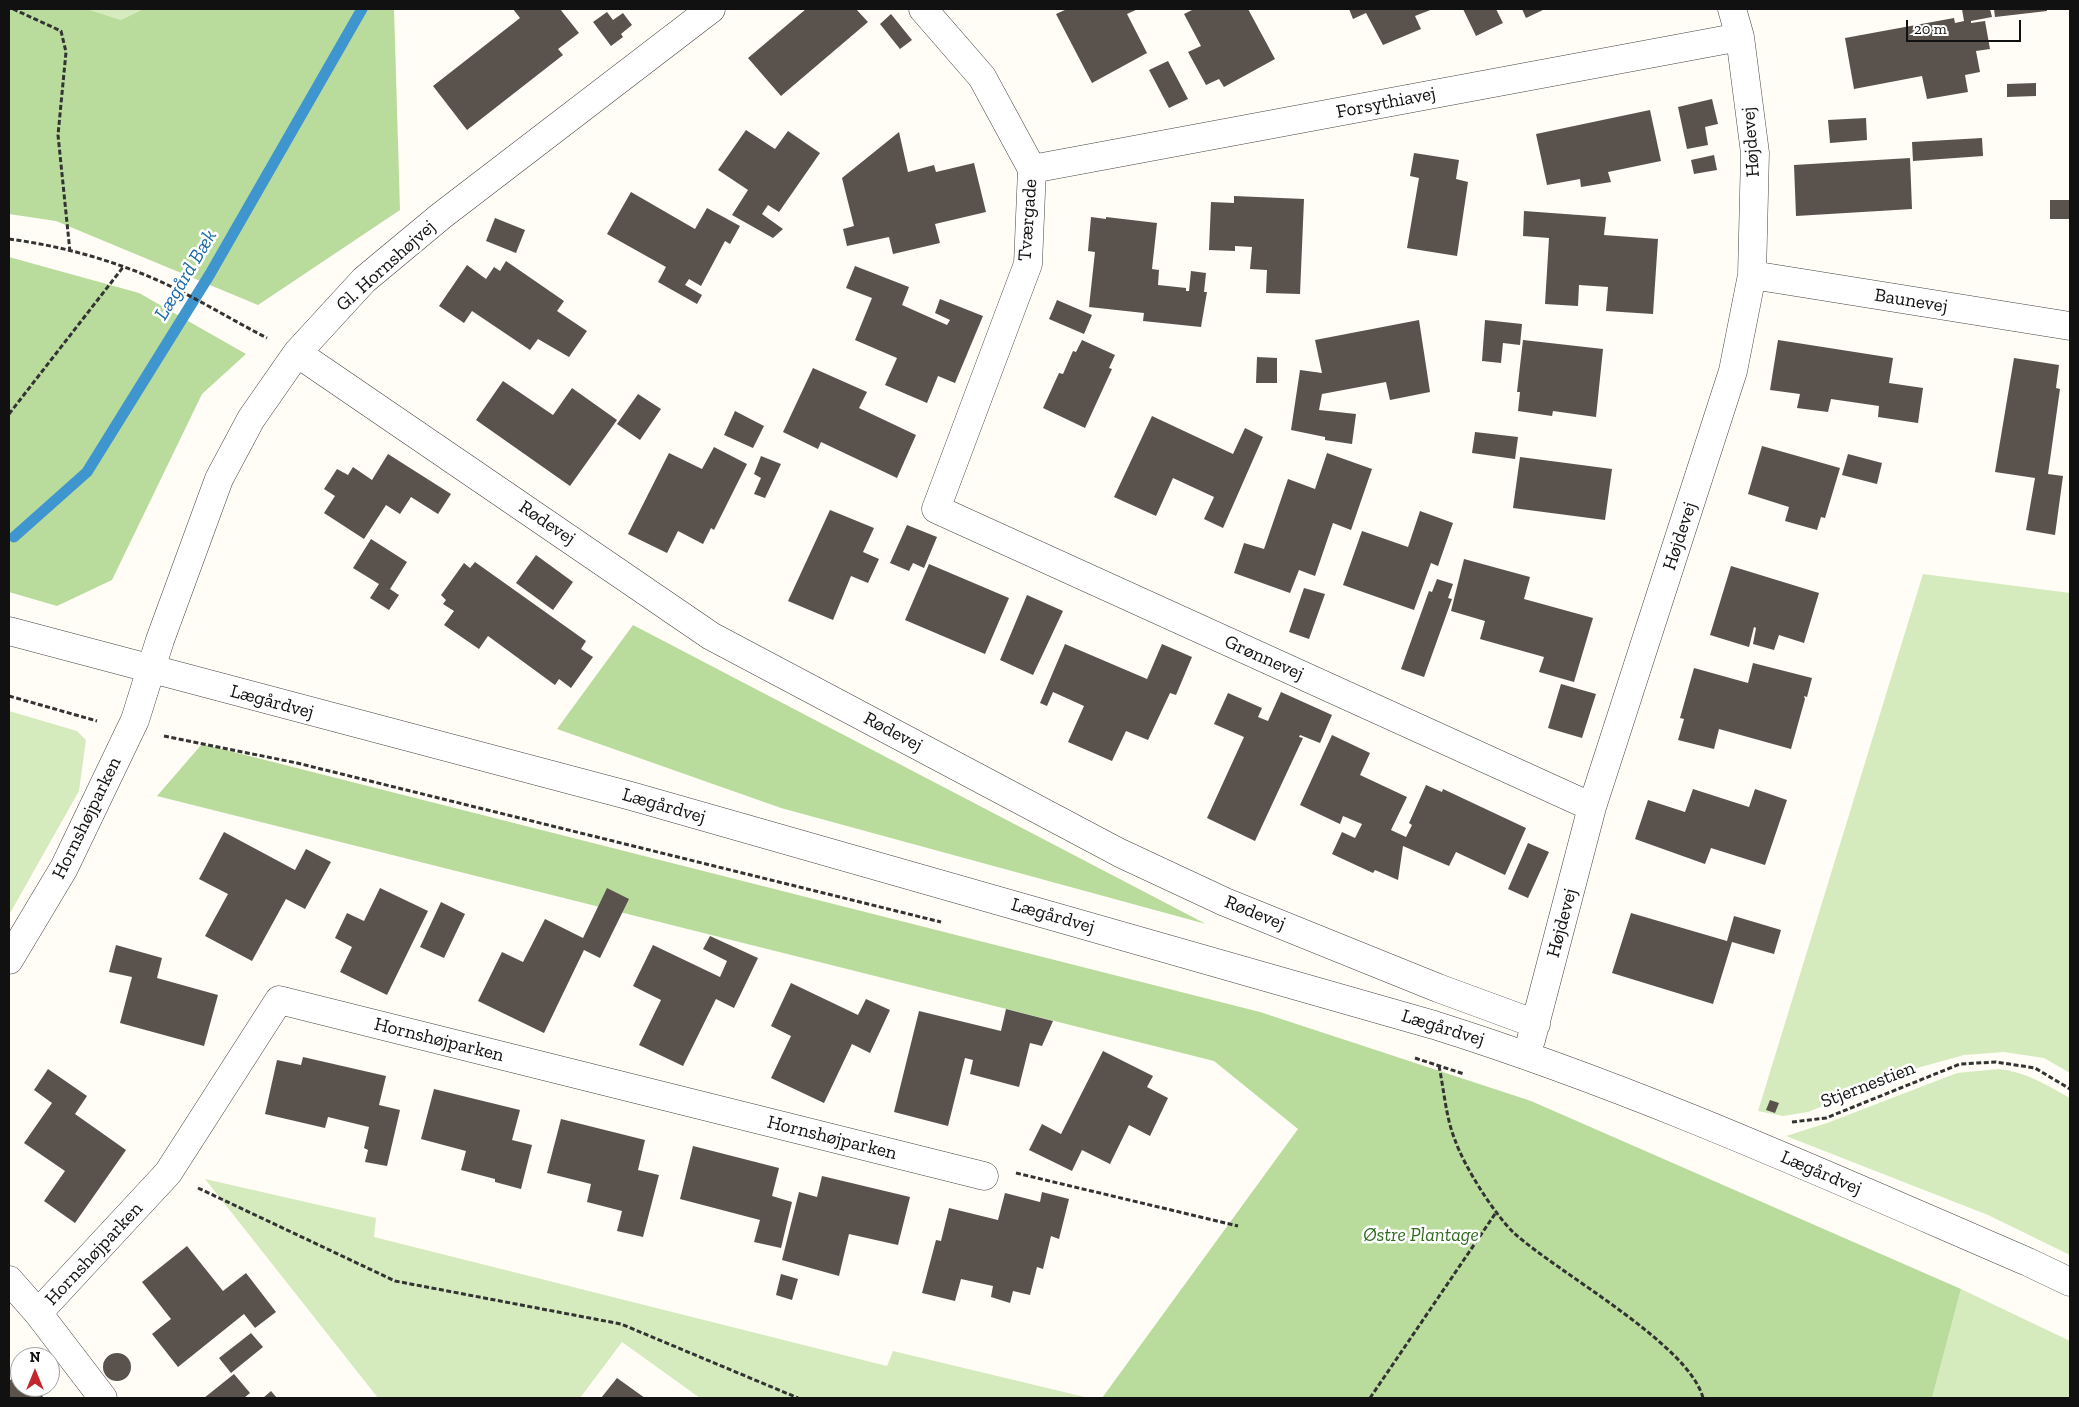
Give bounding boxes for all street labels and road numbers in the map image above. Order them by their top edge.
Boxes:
street label: Forsythiavej [1334,82,1438,124]
street label: Højdevej [1737,106,1765,178]
street label: Tværgade [1014,178,1042,262]
street label: Gl. Hornshøjvej [332,215,440,317]
street label: Baunevej [1873,284,1949,318]
street label: Rødevej [514,496,580,550]
street label: Højdevej [1658,499,1702,573]
street label: Grønnevej [1221,630,1307,686]
street label: Lægårdvej [228,680,316,724]
street label: Rødevej [860,707,926,757]
street label: Hornshøjparken [48,753,126,883]
street label: Lægårdvej [620,783,708,829]
street label: Højdevej [1542,886,1582,960]
street label: Rødevej [1221,891,1289,935]
street label: Lægårdvej [1009,893,1097,939]
street label: Lægårdvej [1399,1005,1487,1051]
street label: Hornshøjparken [372,1013,506,1067]
street label: Stjernestien [1818,1057,1918,1113]
street label: Hornshøjparken [765,1111,899,1165]
street label: Lægårdvej [1777,1146,1865,1200]
street label: Hornshøjparken [40,1198,148,1310]

